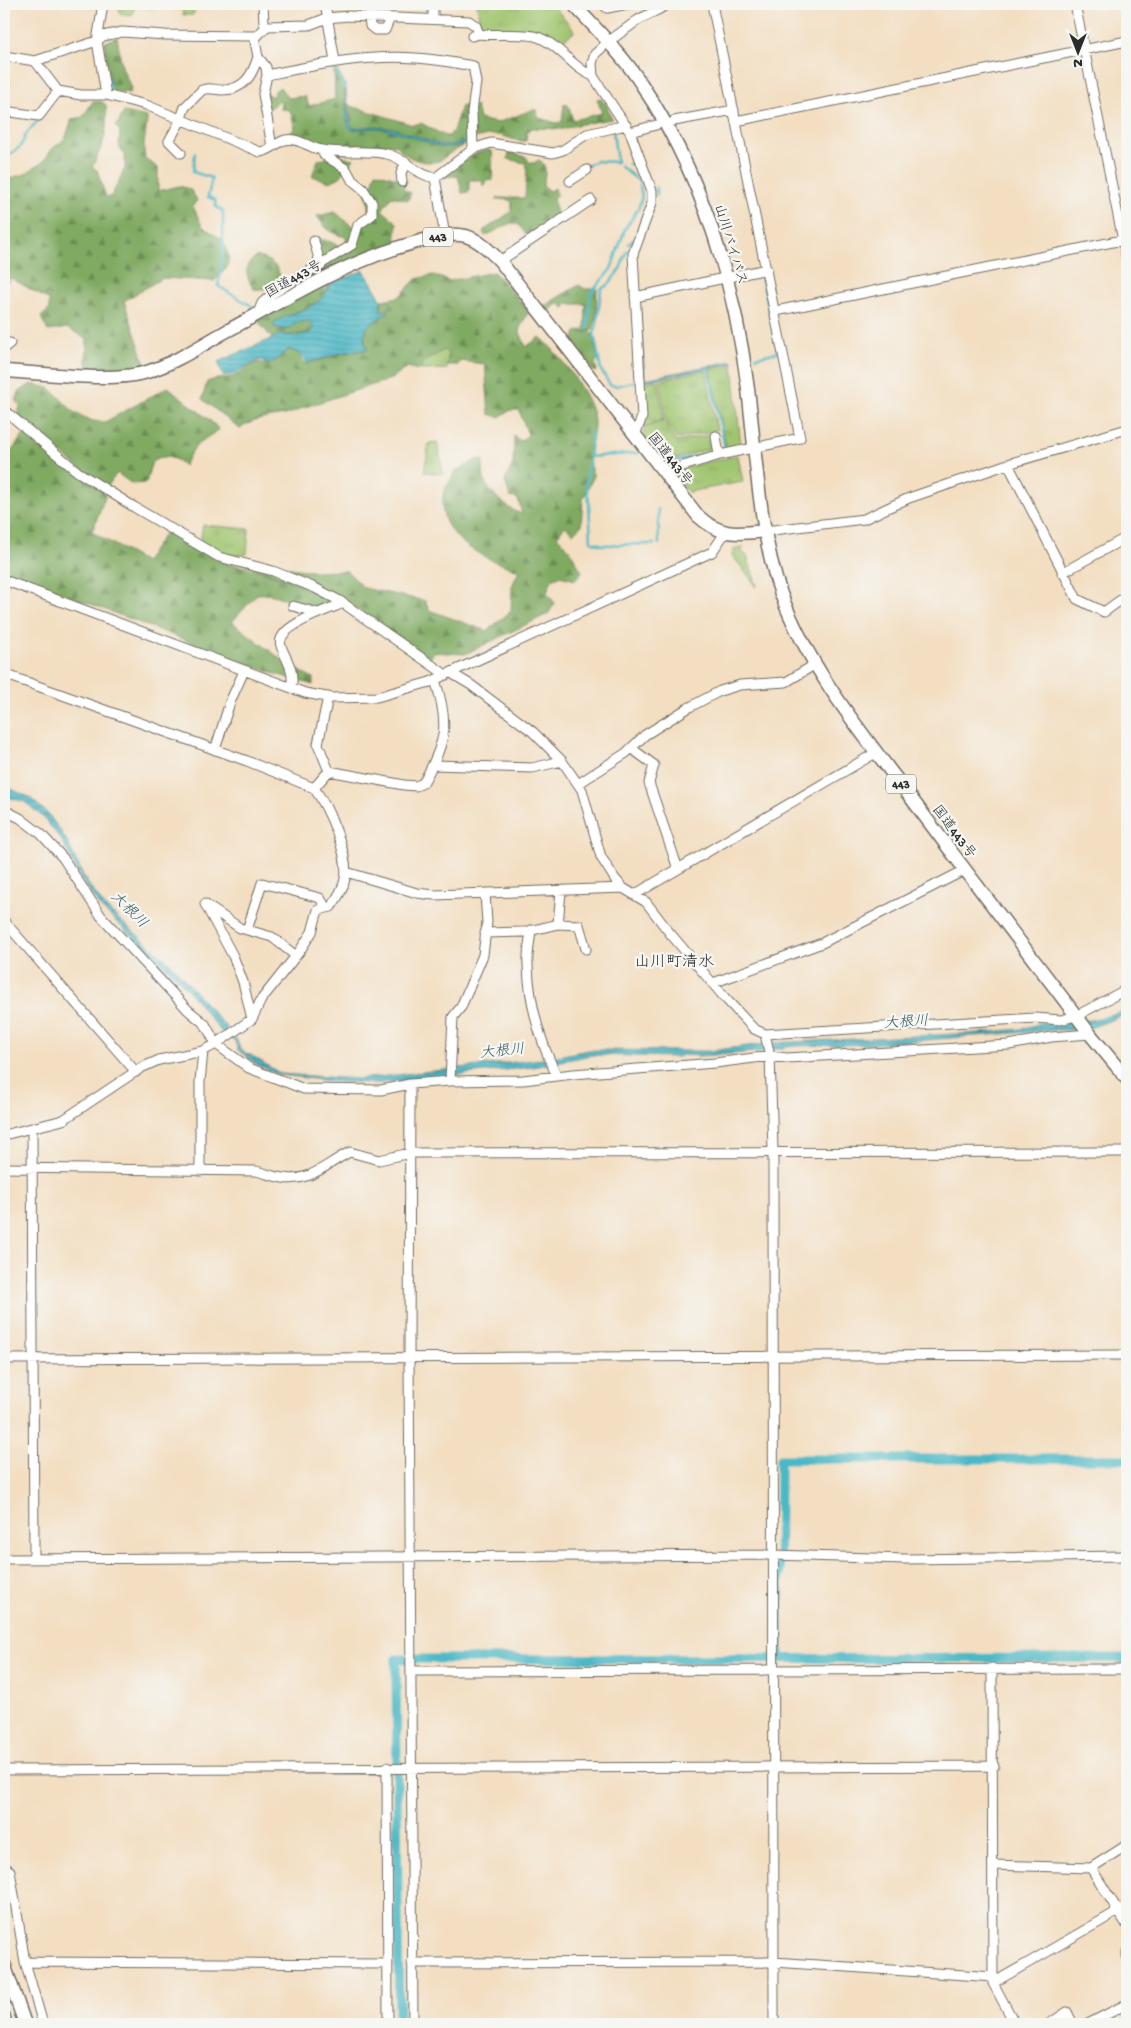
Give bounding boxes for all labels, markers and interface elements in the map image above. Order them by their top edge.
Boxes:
north arrow [1054,28,1104,78]
text: N [1073,54,1083,71]
street label: 山川バイパス [709,202,750,287]
road number: 443 [423,228,453,246]
street label: 国道443号 [263,258,326,303]
street label: 国道443号 [643,430,695,489]
road number: 443 [886,774,916,794]
street label: 国道443号 [927,802,979,863]
water label: 大根川 [106,888,151,933]
district label: 山川町清水 [634,952,714,973]
water label: 大根川 [883,1012,929,1034]
water label: 大根川 [479,1041,526,1063]

